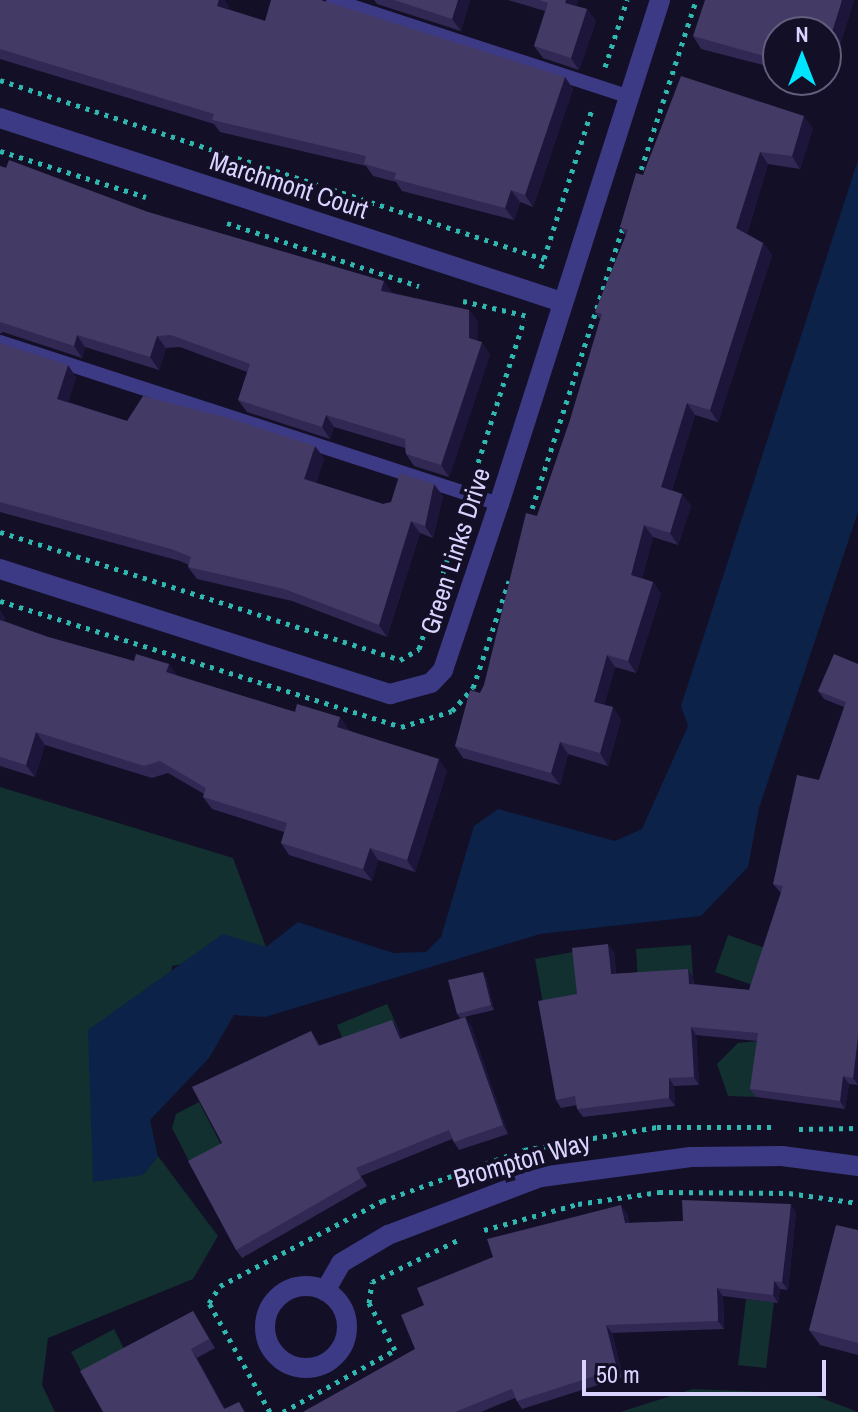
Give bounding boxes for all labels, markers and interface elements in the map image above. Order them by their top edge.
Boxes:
north arrow [762,16,842,96]
text: N [795,19,809,49]
street label: Marchmont Court [206,145,372,225]
street label: Green Links Drive [413,464,497,638]
street label: Brompton Way [450,1126,594,1194]
scale bar [586,1344,830,1394]
text: 50 m [596,1358,640,1390]

